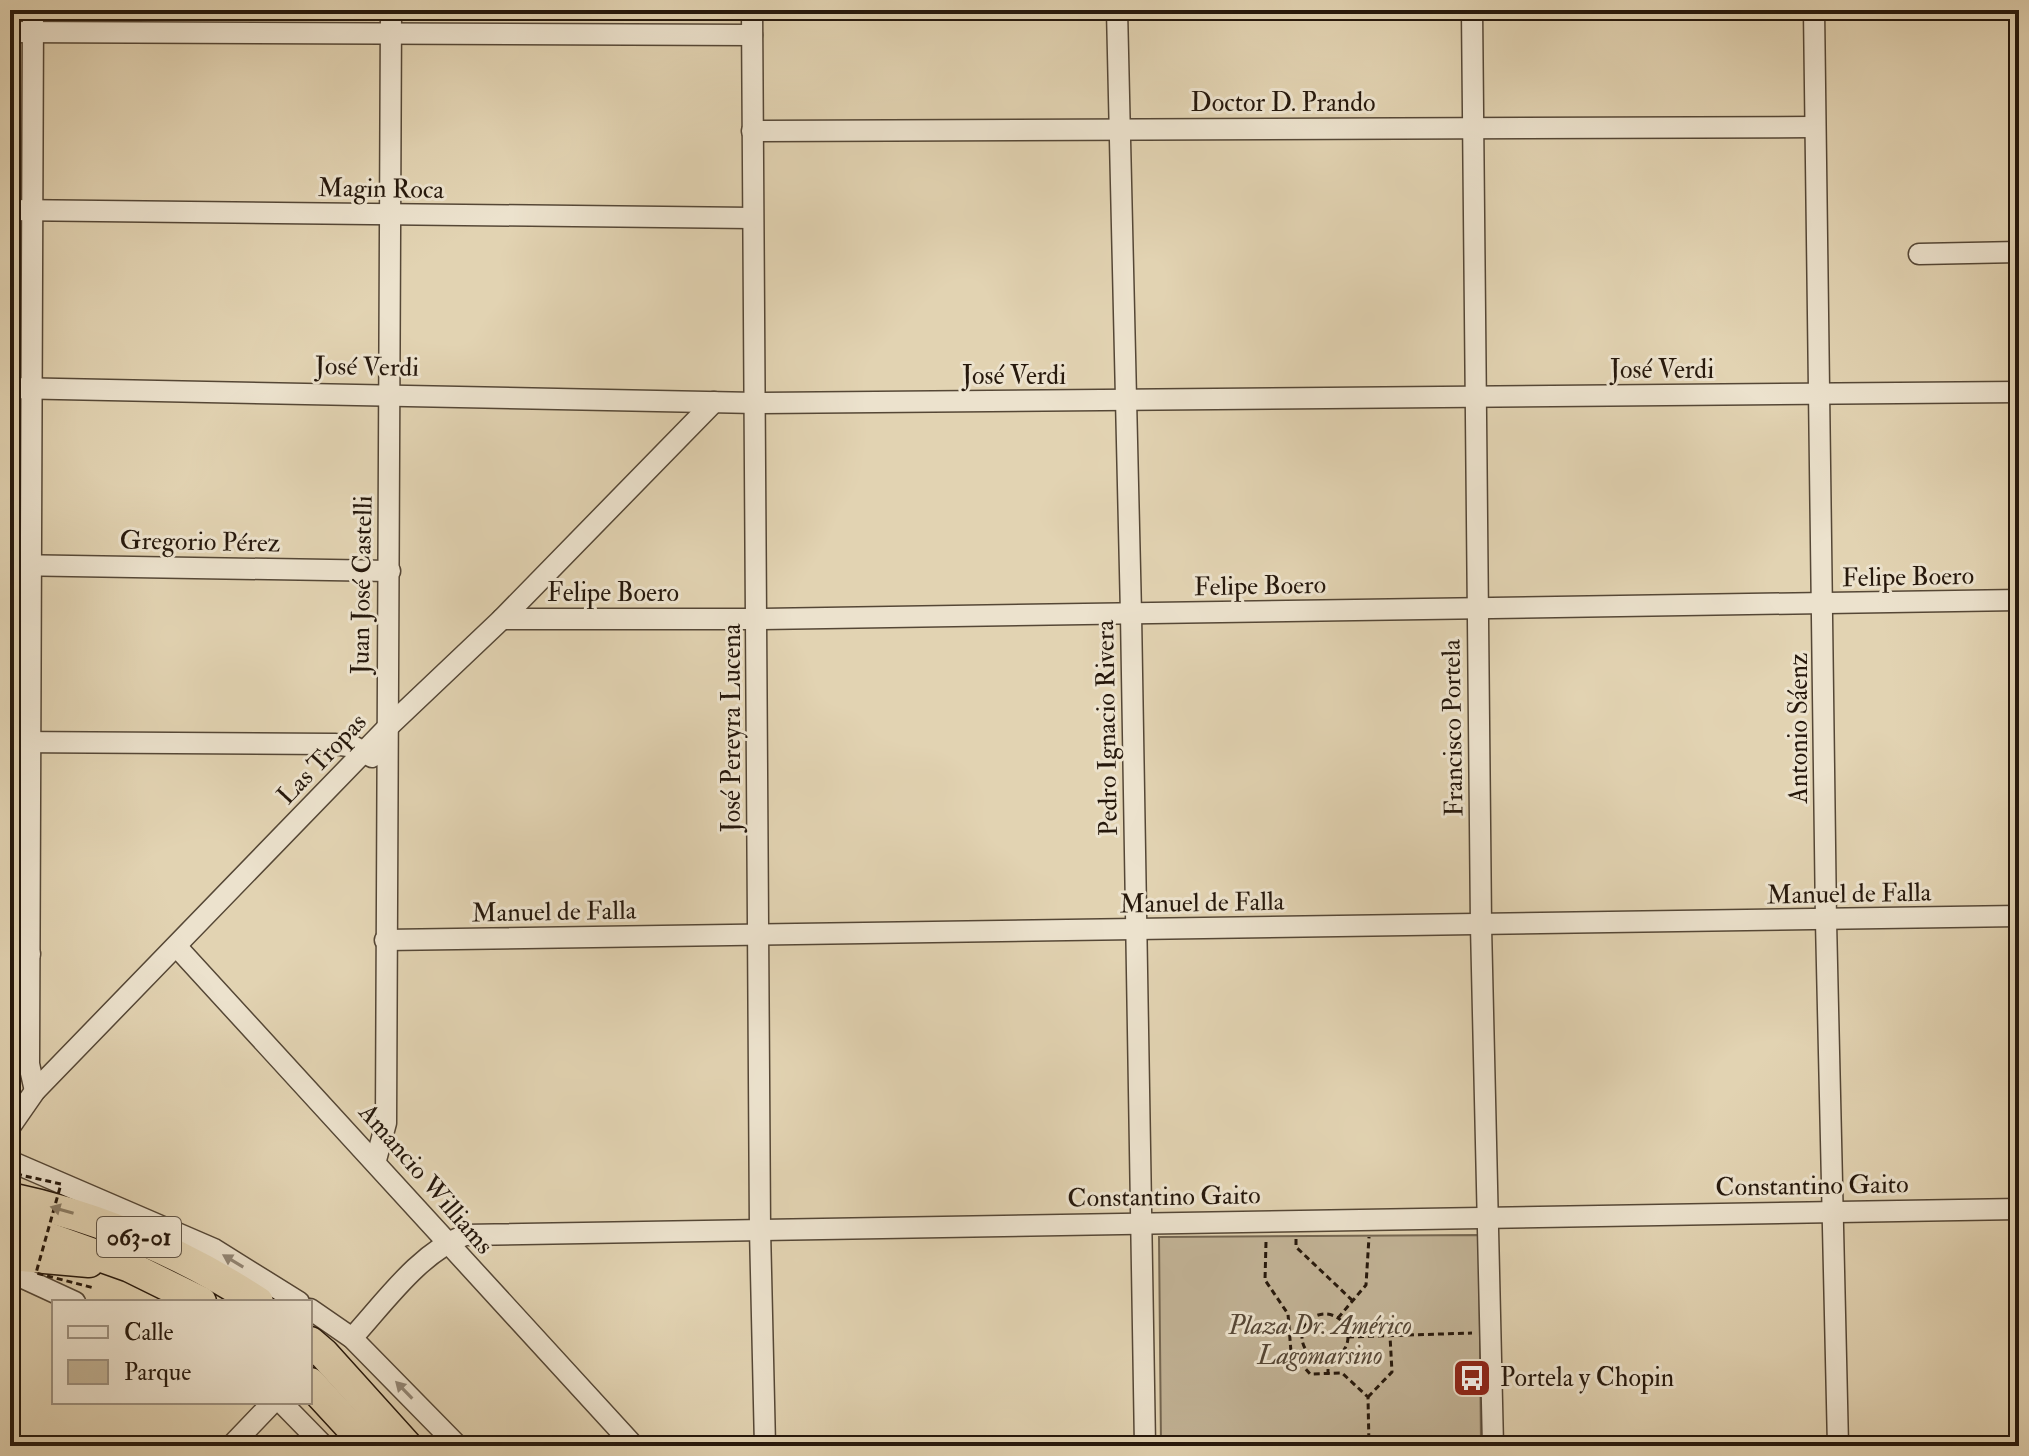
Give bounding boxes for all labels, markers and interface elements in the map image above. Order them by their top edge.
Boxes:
street label: Doctor D. Prando [1191,87,1375,119]
street label: Magin Roca [318,172,445,206]
street label: José Verdi [314,350,419,384]
street label: José Verdi [1609,354,1714,386]
street label: José Verdi [961,360,1066,392]
street label: Juan José Castelli [344,495,380,676]
street label: Gregorio Pérez [119,525,281,559]
street label: Felipe Boero [1842,560,1974,595]
street label: Felipe Boero [1194,569,1326,604]
street label: Felipe Boero [547,577,679,610]
street label: Pedro Ignacio Rivera [1089,619,1125,836]
street label: José Pereyra Lucena [716,623,748,833]
street label: Francisco Portela [1435,639,1471,817]
street label: Antonio Sáenz [1783,652,1815,804]
street label: Las Tropas [270,706,374,812]
street label: Manuel de Falla [1766,877,1932,911]
street label: Manuel de Falla [1119,886,1285,920]
street label: Manuel de Falla [471,895,637,929]
street label: Amancio Williams [351,1096,500,1261]
street label: Constantino Gaito [1715,1168,1909,1204]
street label: Constantino Gaito [1067,1179,1261,1215]
one-way arrow [49,1203,74,1215]
road number: 063-01 [97,1217,181,1257]
one-way arrow [222,1254,244,1268]
legend [52,1300,312,1404]
park label: Plaza Dr. Américo Lagomarsino [1227,1310,1412,1372]
text: Calle [124,1317,174,1348]
text: Parque [124,1357,191,1388]
bus stop icon: Portela y Chopin [1451,1357,1493,1399]
place label: Portela y Chopin [1500,1362,1674,1395]
one-way arrow [395,1381,413,1400]

